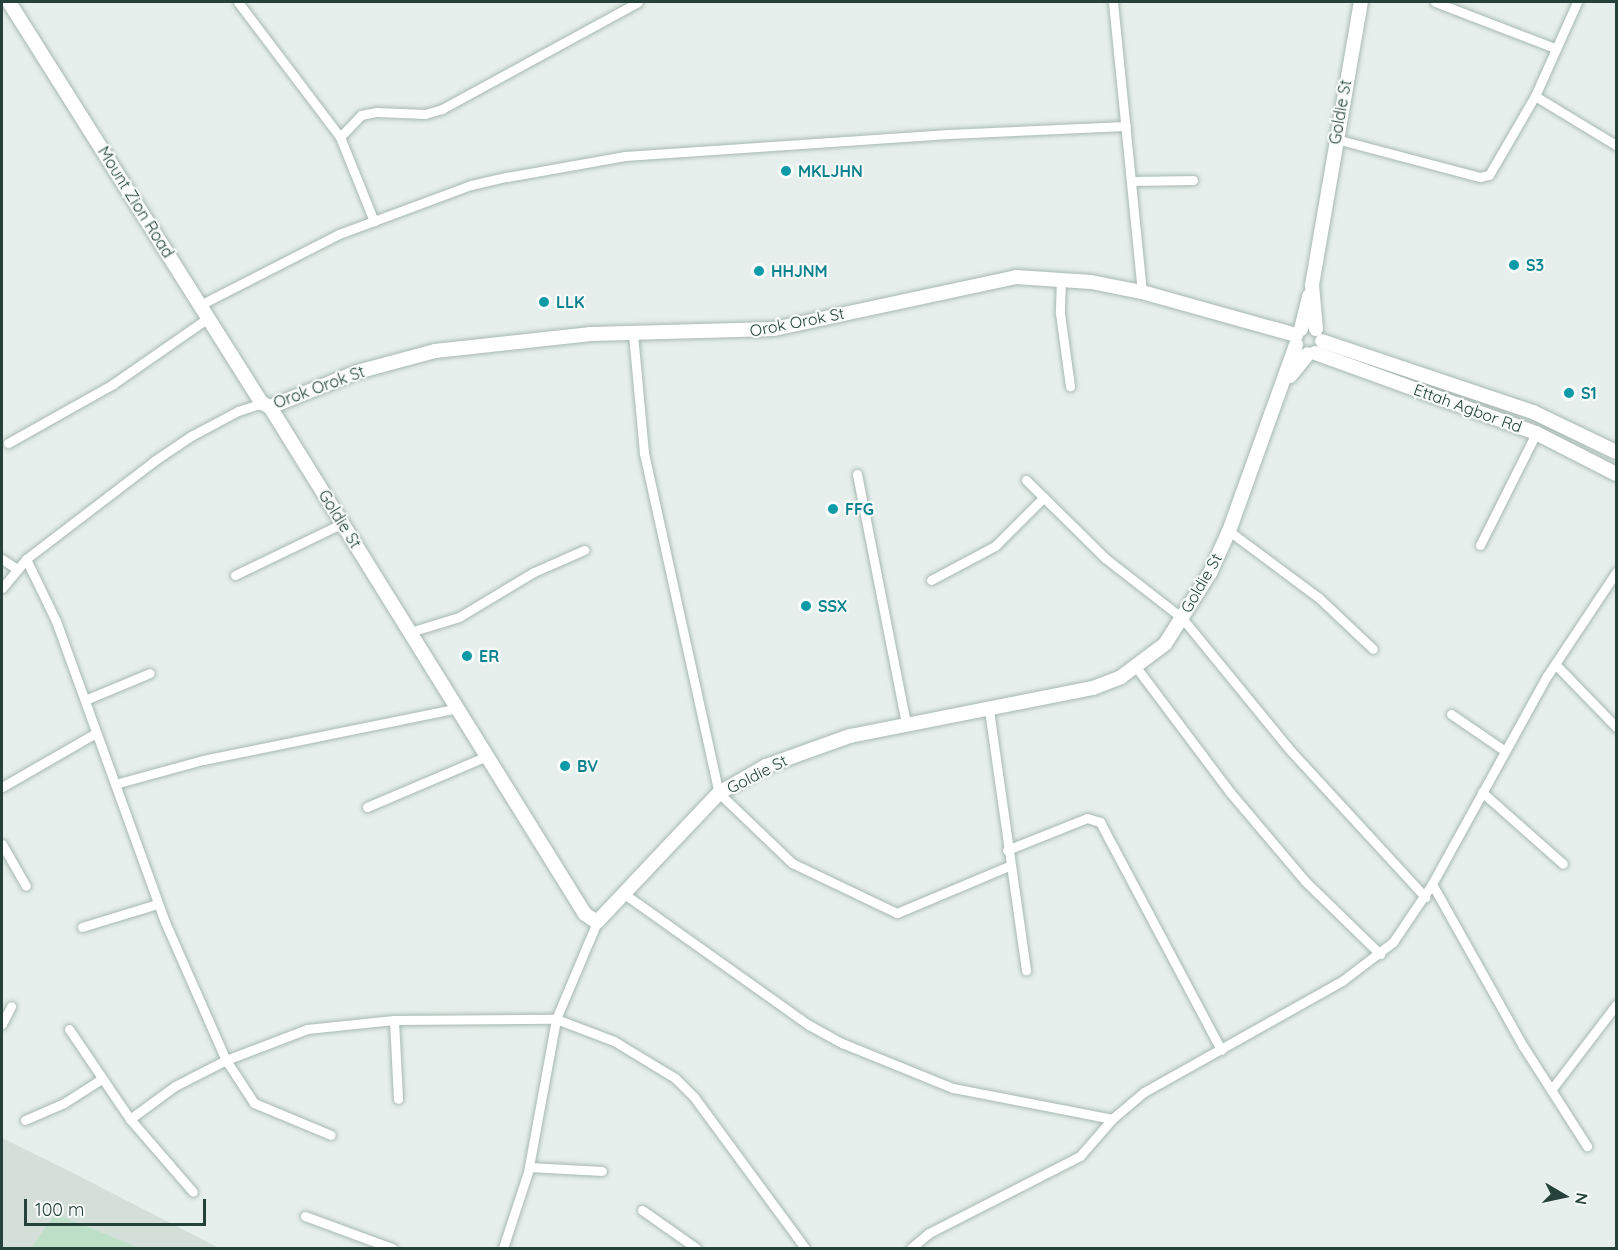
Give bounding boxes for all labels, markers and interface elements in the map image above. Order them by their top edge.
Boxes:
street label: Goldie St [1325,78,1355,146]
street label: Mount Zion Road [94,143,178,261]
place label: MKLJHN [798,161,863,181]
marker: MKLJHN [779,164,793,178]
place label: S3 [1526,255,1544,275]
marker: S3 [1507,258,1521,272]
place label: HHJNM [771,261,828,281]
marker: HHJNM [752,264,766,278]
place label: LLK [556,292,584,312]
marker: LLK [537,295,551,309]
street label: Orok Orok St [748,303,846,341]
street label: Orok Orok St [271,362,367,412]
street label: Ettah Agbor Rd [1411,380,1525,436]
place label: S1 [1581,383,1597,403]
marker: S1 [1562,386,1576,400]
street label: Goldie St [315,486,365,552]
place label: FFG [845,499,874,519]
marker: FFG [826,502,840,516]
street label: Goldie St [1176,550,1226,616]
place label: SSX [818,596,847,616]
marker: SSX [799,599,813,613]
place label: ER [479,646,499,666]
marker: ER [460,649,474,663]
street label: Goldie St [724,751,790,797]
place label: BV [577,756,598,776]
marker: BV [558,759,572,773]
north arrow [1534,1166,1594,1226]
scale bar [27,1187,208,1225]
text: N [1571,1191,1593,1206]
text: 100 m [35,1198,84,1221]

